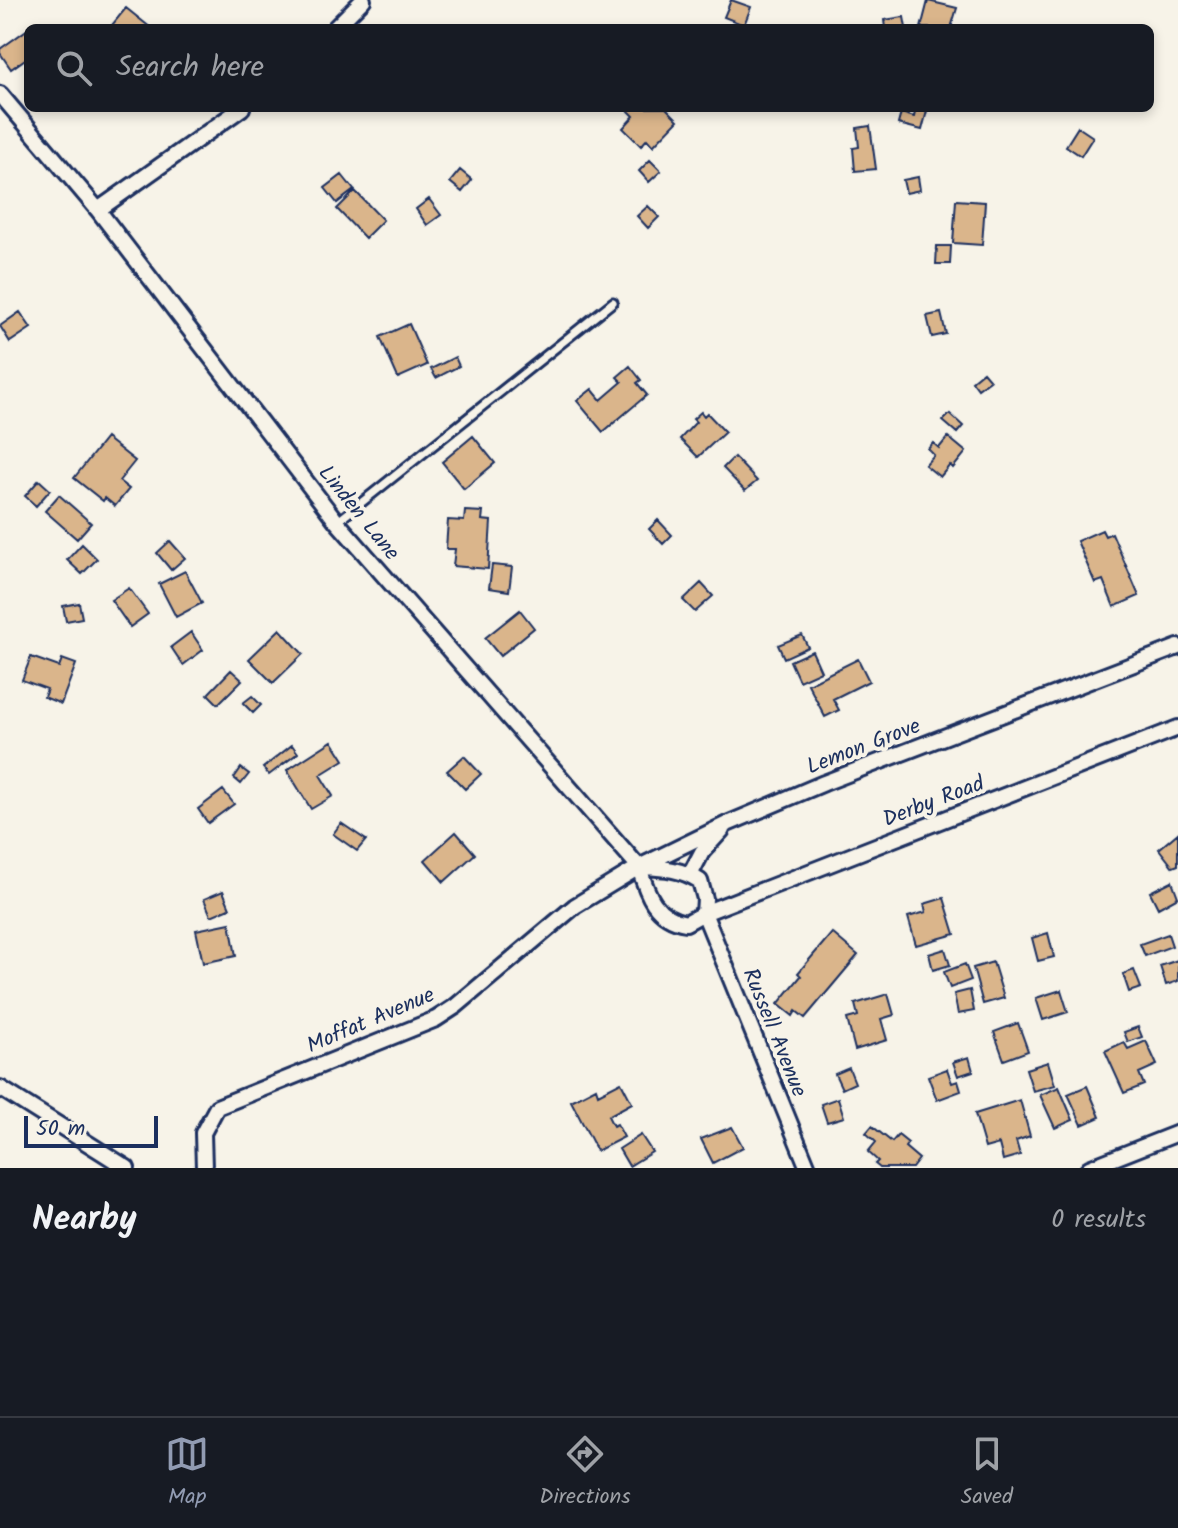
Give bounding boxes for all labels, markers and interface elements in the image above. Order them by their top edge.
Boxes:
search box [24,24,1154,112]
text: Search here [116,44,264,92]
icon: search [52,46,96,90]
street label: Linden Lane [308,458,408,569]
street label: Lemon Grove [802,709,926,785]
street label: Derby Road [878,767,991,838]
street label: Russell Avenue [732,963,816,1103]
street label: Moffat Avenue [301,979,441,1064]
scale bar [24,1112,158,1148]
text: 50 m [36,1112,85,1147]
text: Nearby [32,1193,137,1247]
text: 0 results [1051,1199,1146,1241]
tab: Map [165,1432,209,1515]
tab: Directions [539,1432,631,1515]
tab: Saved [961,1432,1013,1515]

